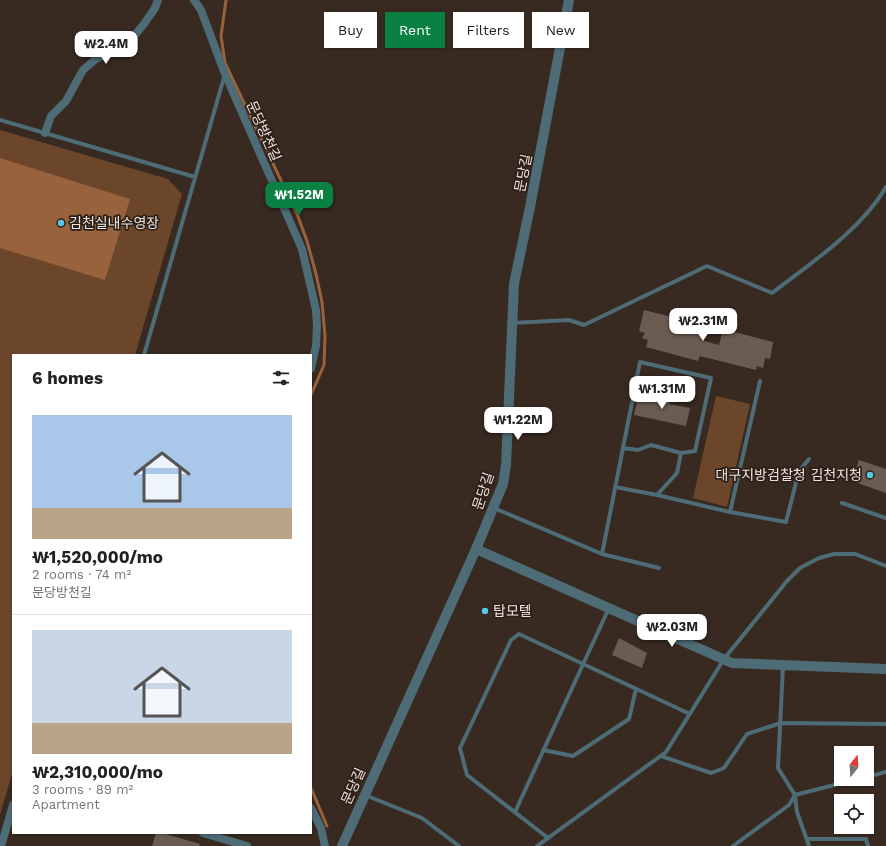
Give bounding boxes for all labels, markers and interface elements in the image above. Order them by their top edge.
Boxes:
chip: Buy [324,12,377,48]
chip: Rent [385,12,445,48]
chip: Filters [453,12,524,48]
chip: New [532,12,589,48]
pin: ₩2.4M [78,31,134,65]
text: ₩2.4M [84,36,128,51]
street label: 문당방천길 [244,98,284,164]
street label: 문당길 [511,153,535,193]
pin: ₩1.52M [266,182,332,216]
text: ₩1.52M [274,187,324,202]
place label: 김천실내수영장 [69,215,159,231]
marker: 김천실내수영장 [56,218,66,228]
pin: ₩2.31M [670,308,736,342]
text: ₩2.31M [678,313,728,328]
icon: filters [270,367,292,389]
text: 6 homes [32,368,103,388]
pin: ₩1.31M [629,376,695,410]
text: ₩1.31M [638,381,686,396]
pin: ₩1.22M [485,407,551,441]
text: ₩1.22M [493,412,543,427]
icon: home [126,441,198,513]
place label: 대구지방검찰청 김천지청 [716,467,862,483]
street label: 문당길 [469,470,497,512]
marker: 대구지방검찰청 김천지청 [865,470,875,480]
text: ₩1,520,000/mo [32,547,163,567]
text: 2 rooms · 74 m² [32,567,131,582]
text: 문당방천길 [32,585,92,600]
place label: 탑모텔 [493,603,532,619]
marker: 탑모텔 [480,606,490,616]
pin: ₩2.03M [639,614,705,648]
text: ₩2.03M [646,619,698,634]
icon: home [126,656,198,728]
north arrow [834,746,874,786]
map controls [834,746,874,834]
text: ₩2,310,000/mo [32,762,163,782]
street label: 문당길 [338,765,368,807]
text: 3 rooms · 89 m² [32,782,133,797]
button: locate [834,794,874,834]
text: Apartment [32,797,100,812]

